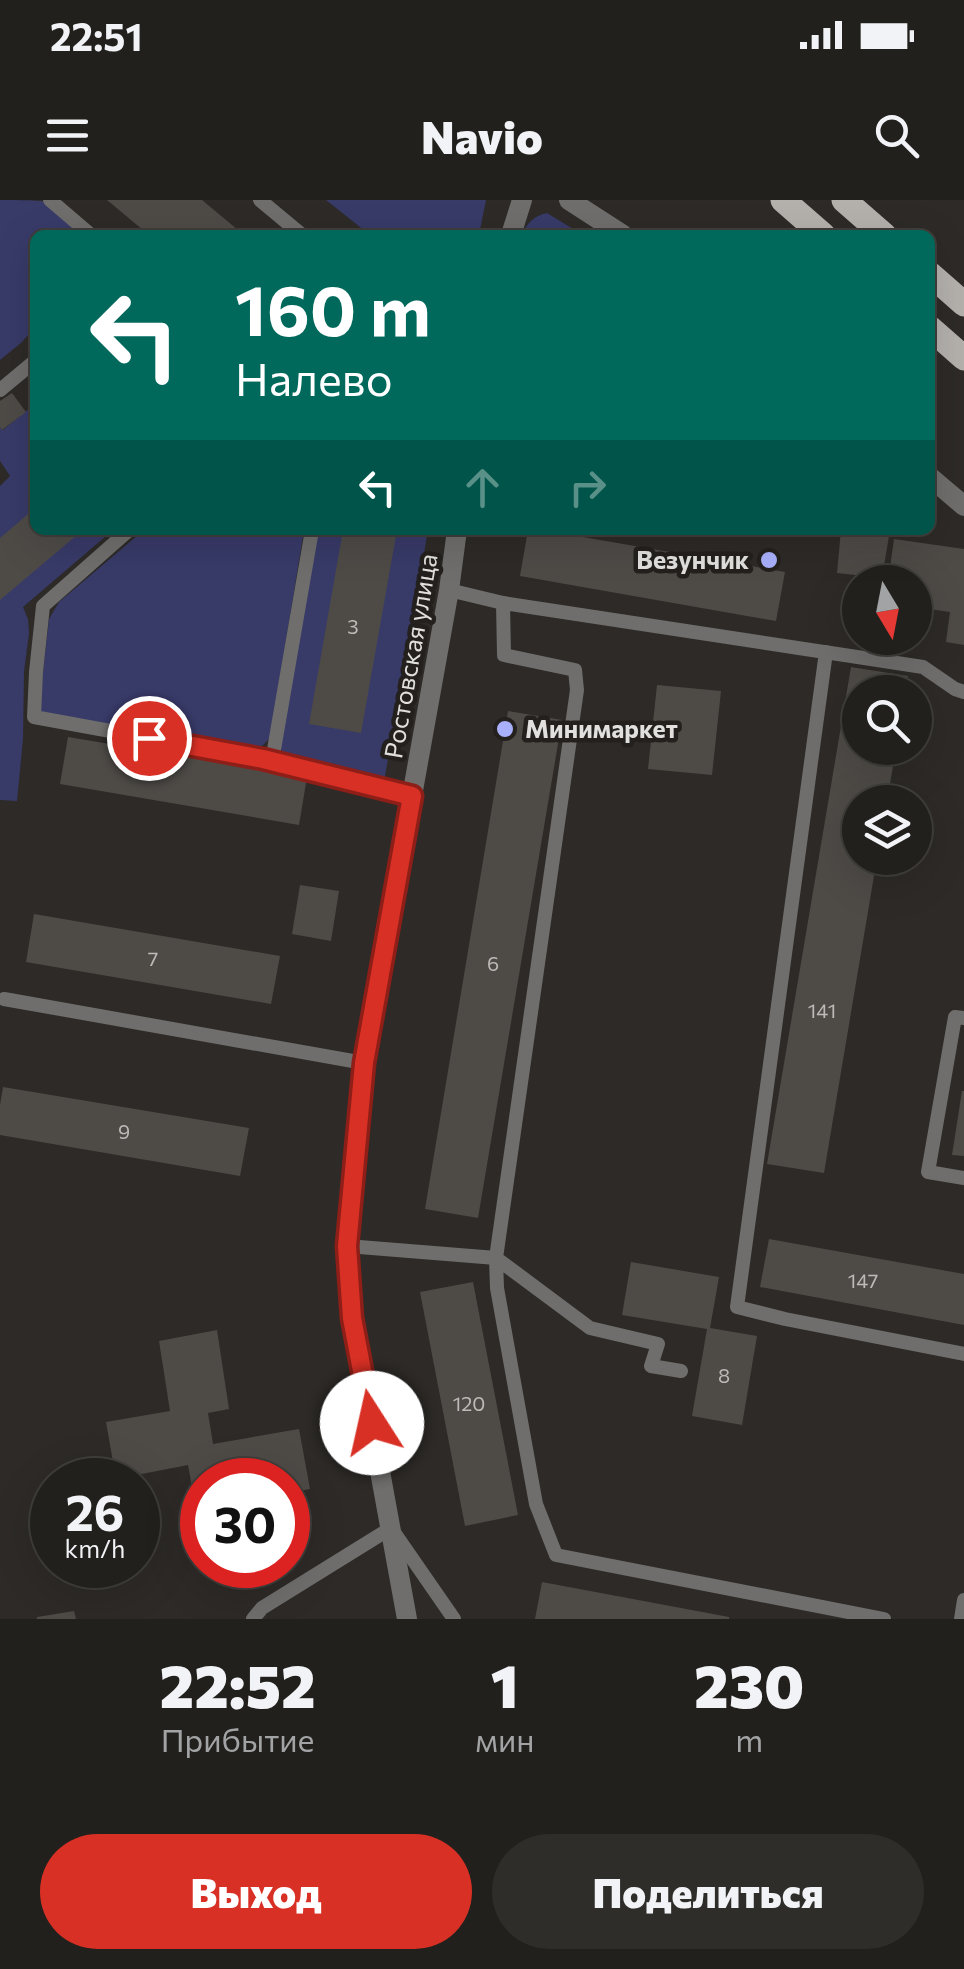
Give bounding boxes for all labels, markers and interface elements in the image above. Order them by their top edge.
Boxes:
text: 22:51 [50,12,143,59]
icon: menu [40,108,95,163]
text: Navio [421,108,543,163]
icon: search [869,108,924,163]
text: 160 m [235,265,431,350]
icon: left [70,270,200,400]
text: Налево [235,350,393,405]
icon: left [350,460,405,515]
icon: ahead [455,460,510,515]
icon: right [560,460,615,515]
place label: Везунчик [636,544,749,574]
marker: Везунчик [758,549,780,571]
street label: Ростовская улица [377,551,443,761]
north arrow [842,565,932,655]
map controls [842,565,932,875]
house number: 3 [347,614,359,638]
button: search [842,675,932,765]
pin [107,696,192,781]
icon: arrive [122,711,177,766]
place label: Минимаркет [525,713,678,743]
marker: Минимаркет [494,718,516,740]
button: layers [842,785,932,875]
house number: 7 [148,946,158,970]
house number: 6 [487,951,499,975]
house number: 141 [808,998,836,1022]
house number: 9 [118,1119,130,1143]
house number: 147 [848,1268,878,1292]
house number: 8 [718,1363,730,1387]
position arrow [320,1371,424,1475]
house number: 120 [453,1391,485,1415]
speed limit sign: 30 [180,1458,310,1588]
text: 26 [65,1480,124,1541]
text: km/h [65,1533,125,1563]
text: 22:52 [160,1647,316,1720]
text: 1 [491,1647,519,1720]
text: 230 [694,1647,804,1720]
text: Прибытие [161,1719,314,1759]
text: мин [475,1719,535,1759]
text: m [735,1719,763,1759]
button: Выход [40,1834,472,1949]
button: Поделиться [492,1834,924,1949]

